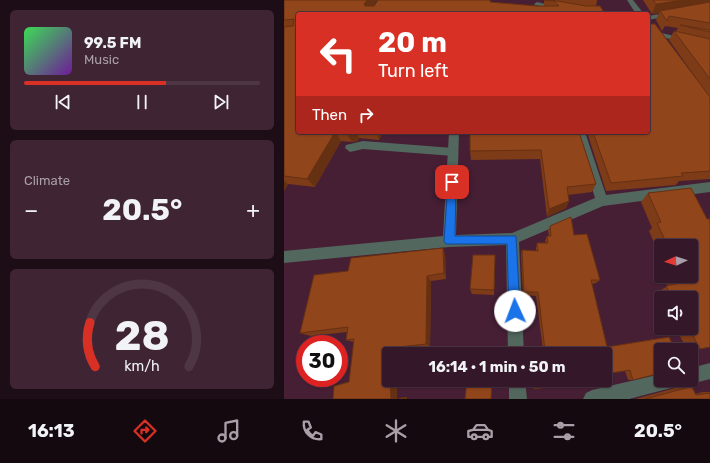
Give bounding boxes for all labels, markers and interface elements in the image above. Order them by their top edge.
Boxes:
text: 20 m [378,26,447,59]
icon: left [312,28,364,80]
text: 99.5 FM [84,34,141,52]
text: Music [84,52,119,67]
text: Turn left [378,60,448,82]
icon: previous [52,91,74,113]
icon: pause [131,91,153,113]
icon: next [210,91,232,113]
icon: right [355,104,377,126]
text: Then [312,106,347,124]
pin [435,165,469,199]
icon: arrive [441,171,463,193]
text: Climate [24,173,70,188]
text: 20.5° [102,192,182,228]
text: − [24,197,38,224]
text: + [246,197,260,224]
north arrow [654,239,698,283]
map controls [654,239,698,387]
position arrow [494,290,536,332]
button: sound [654,291,698,335]
text: 28 [114,311,170,360]
speed limit sign: 30 [296,335,348,387]
button: search [654,343,698,387]
text: km/h [124,358,160,375]
text: 16:14 · 1 min · 50 m [428,358,566,376]
icon: directions [131,417,159,445]
icon: music [215,417,243,445]
icon: phone [298,417,326,445]
icon: climate [382,417,410,445]
icon: car [466,417,494,445]
icon: filters [550,417,578,445]
text: 16:13 [28,420,75,442]
text: 20.5° [634,420,682,442]

